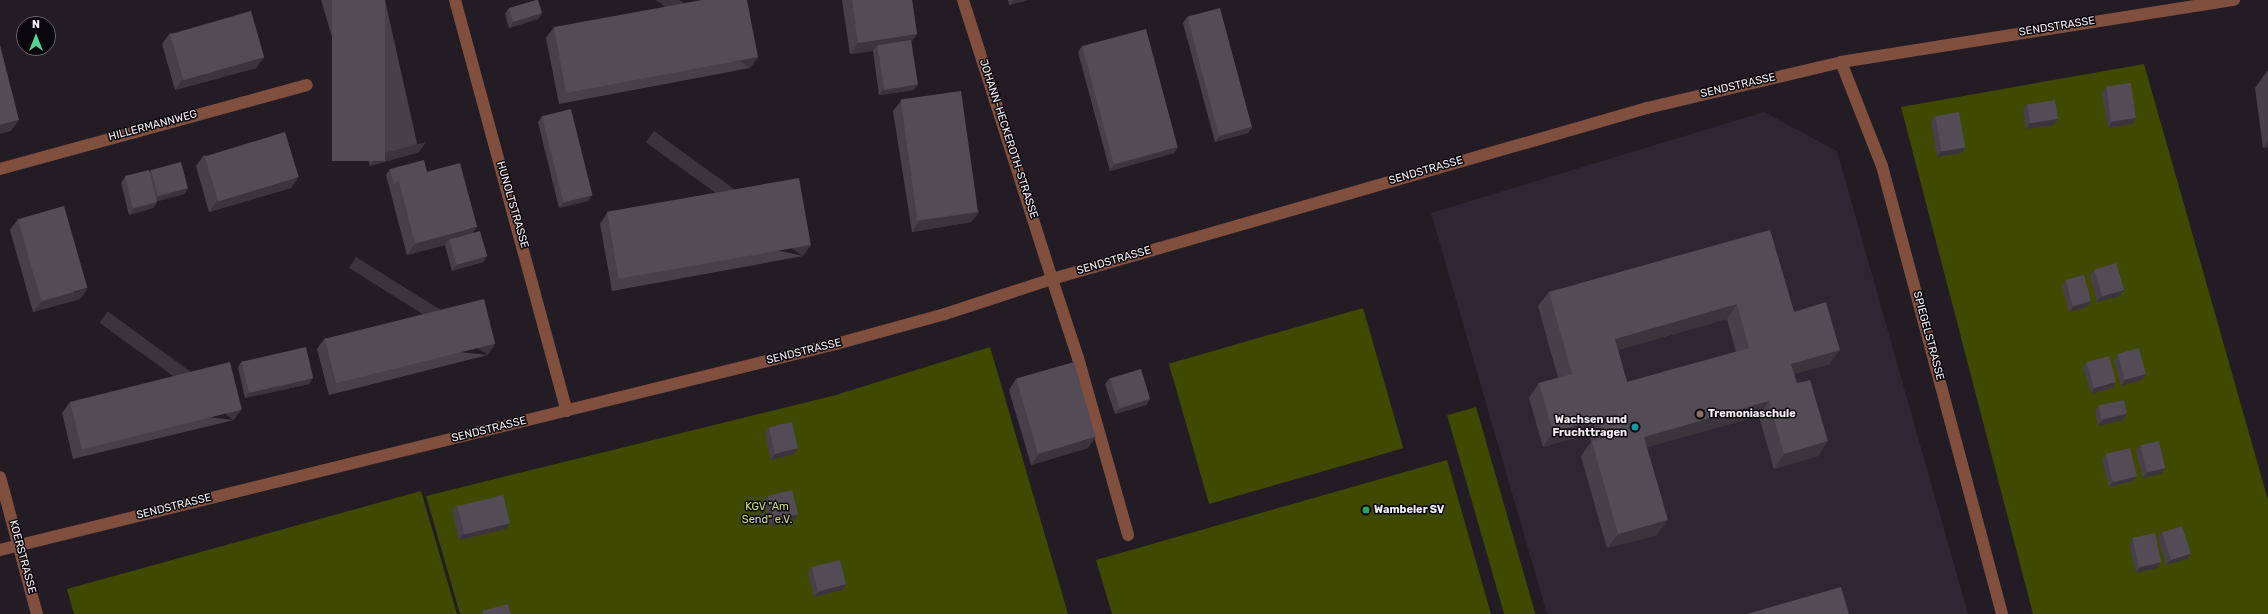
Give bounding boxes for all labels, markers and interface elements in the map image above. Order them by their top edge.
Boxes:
street label: SENDSTRASSE [2018,14,2096,40]
north arrow [16,16,56,56]
text: N [32,18,40,31]
street label: JOHANN-HECKEROTH-STRASSE [976,58,1040,220]
street label: SENDSTRASSE [1699,71,1777,101]
street label: HILLERMANNWEG [107,108,199,144]
street label: SENDSTRASSE [1387,154,1465,188]
street label: HUNOLTSTRASSE [493,160,531,250]
street label: SENDSTRASSE [1075,244,1153,278]
street label: SPIEGELSTRASSE [1910,290,1946,382]
street label: SENDSTRASSE [765,336,843,368]
place label: Tremoniaschule [1708,407,1796,421]
marker: Tremoniaschule [1695,409,1705,419]
street label: SENDSTRASSE [450,414,528,446]
place label: Wachsen und Fruchttragen [1552,414,1627,440]
marker: Wachsen und Fruchttragen [1630,422,1640,432]
street label: SENDSTRASSE [135,491,213,523]
park label: KGV "Am Send" e.V. [742,501,792,527]
place label: Wambeler SV [1374,503,1445,517]
marker: Wambeler SV [1361,505,1371,515]
street label: KOERSTRASSE [6,519,38,595]

